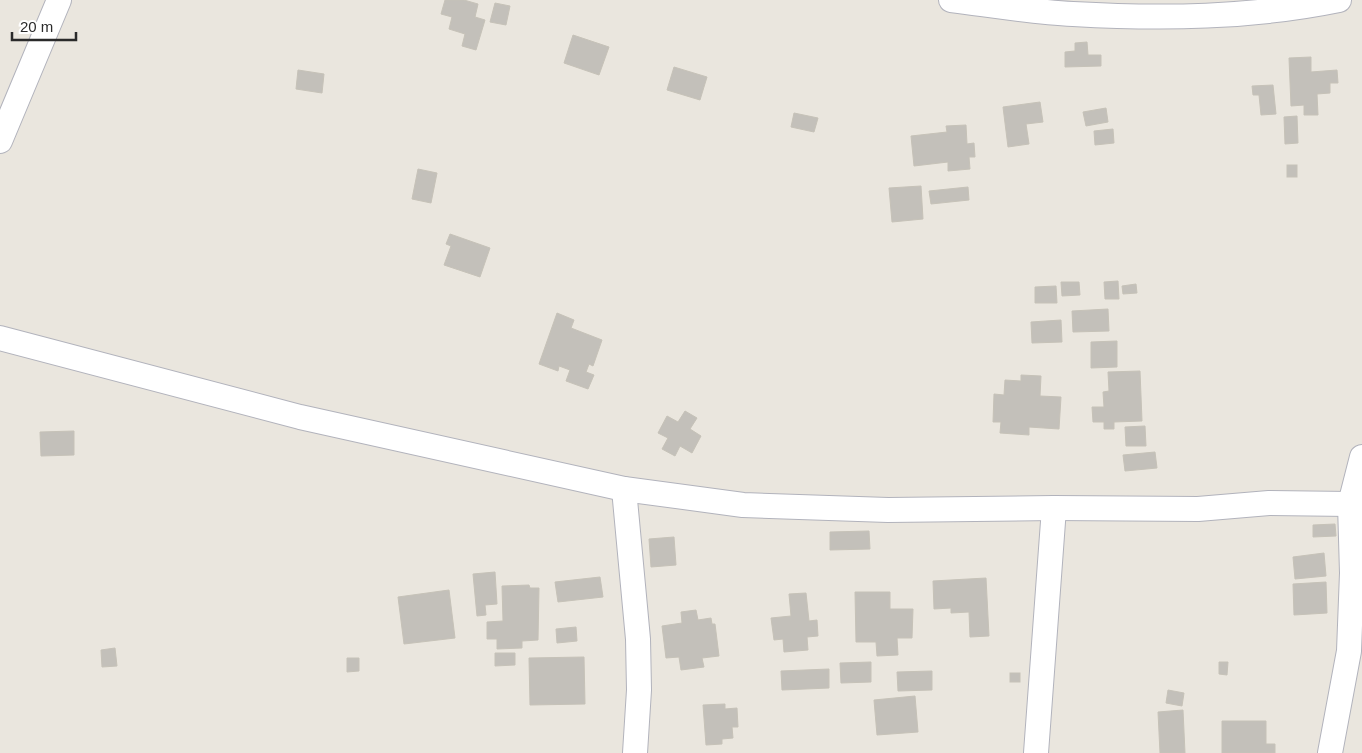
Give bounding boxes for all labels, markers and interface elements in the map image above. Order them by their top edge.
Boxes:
scale bar [12,10,76,42]
text: 20 m [20,18,53,35]

